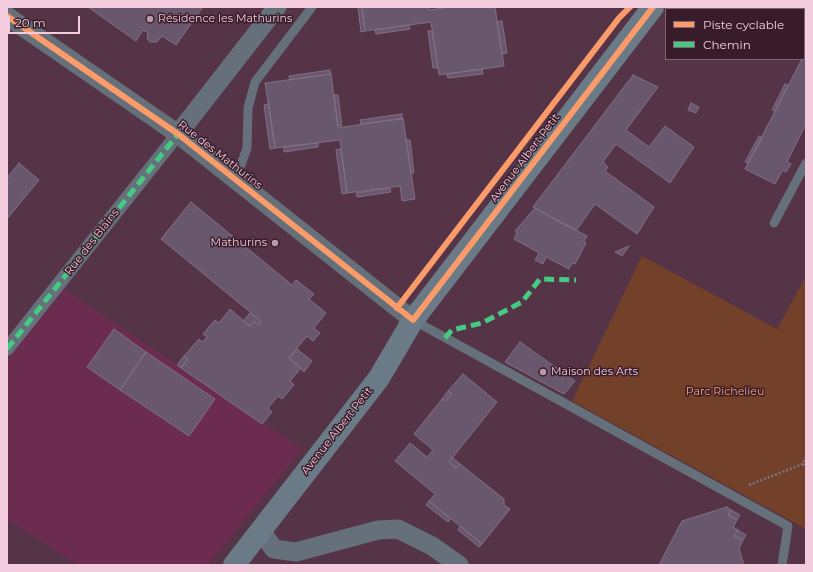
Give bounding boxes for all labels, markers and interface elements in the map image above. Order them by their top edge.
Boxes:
scale bar [10,8,82,34]
legend [665,8,805,60]
place label: Résidence les Mathurins [158,12,292,26]
marker: Résidence les Mathurins [145,14,155,24]
text: 20 m [15,15,46,30]
text: Piste cyclable [703,17,784,32]
text: Chemin [703,37,751,52]
street label: Avenue Albert Petit [487,111,563,205]
street label: Rue des Mathurins [175,118,265,192]
street label: Rue des Blains [62,206,122,278]
place label: Mathurins [211,236,267,250]
marker: Mathurins [270,238,280,248]
place label: Maison des Arts [551,365,638,379]
marker: Maison des Arts [538,367,548,377]
street label: Avenue Albert Petit [299,385,375,477]
park label: Parc Richelieu [686,385,764,399]

